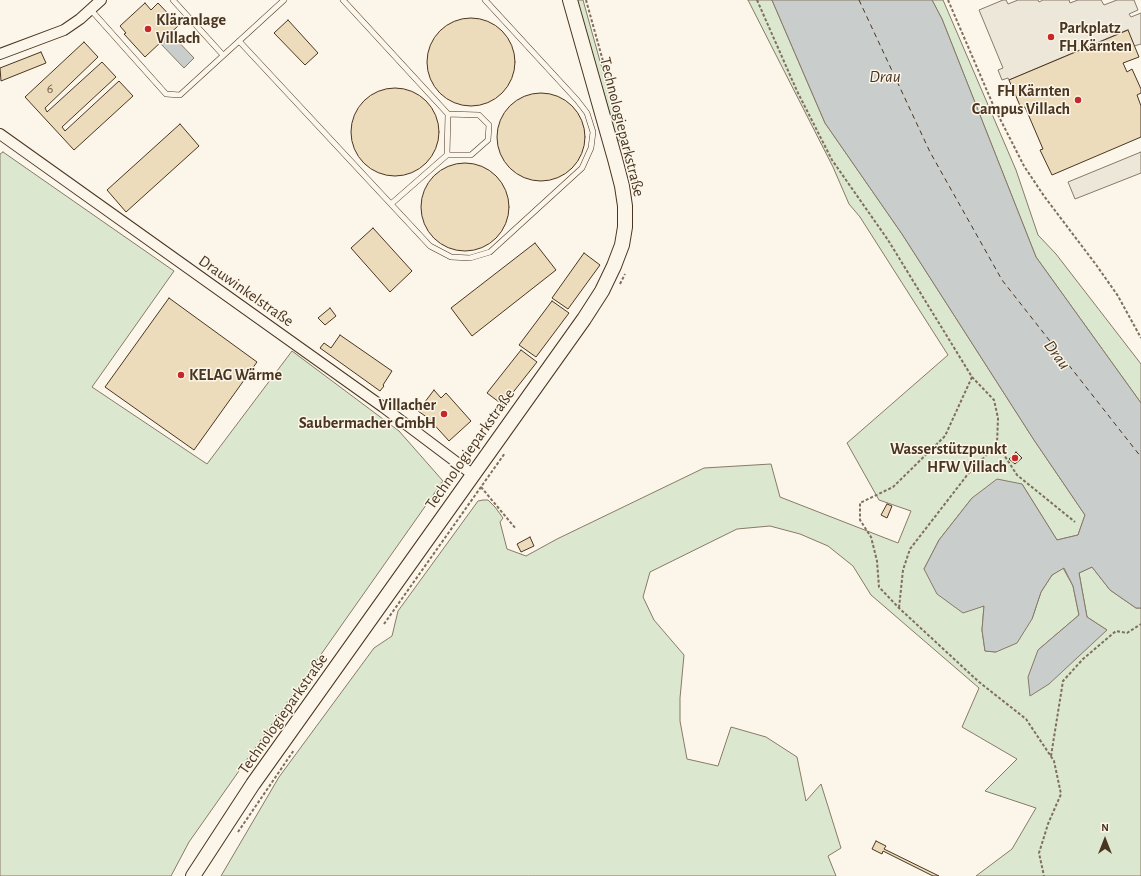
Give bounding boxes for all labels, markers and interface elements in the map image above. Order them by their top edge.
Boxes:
place label: Kläranlage Villach [156,10,226,48]
place label: Parkplatz FH Kärnten [1059,18,1132,56]
marker: Kläranlage Villach [143,24,153,34]
marker: Parkplatz FH Kärnten [1046,32,1056,42]
street label: Technologieparkstraße [595,55,649,199]
water label: Drau [869,67,901,87]
house number: 6 [47,81,53,97]
place label: FH Kärnten Campus Villach [972,81,1070,119]
marker: FH Kärnten Campus Villach [1073,95,1083,105]
street label: Drauwinkelstraße [195,251,297,331]
water label: Drau [1039,336,1075,374]
place label: KELAG Wärme [189,365,282,385]
marker: KELAG Wärme [176,370,186,380]
street label: Technologieparkstraße [421,385,519,513]
place label: Villacher Saubermacher GmbH [299,395,436,433]
marker: Villacher Saubermacher GmbH [439,409,449,419]
place label: Wasserstützpunkt HFW Villach [890,439,1007,477]
marker: Wasserstützpunkt HFW Villach [1010,453,1020,463]
street label: Technologieparkstraße [234,650,332,778]
north arrow [1085,820,1125,860]
text: N [1101,822,1109,833]

